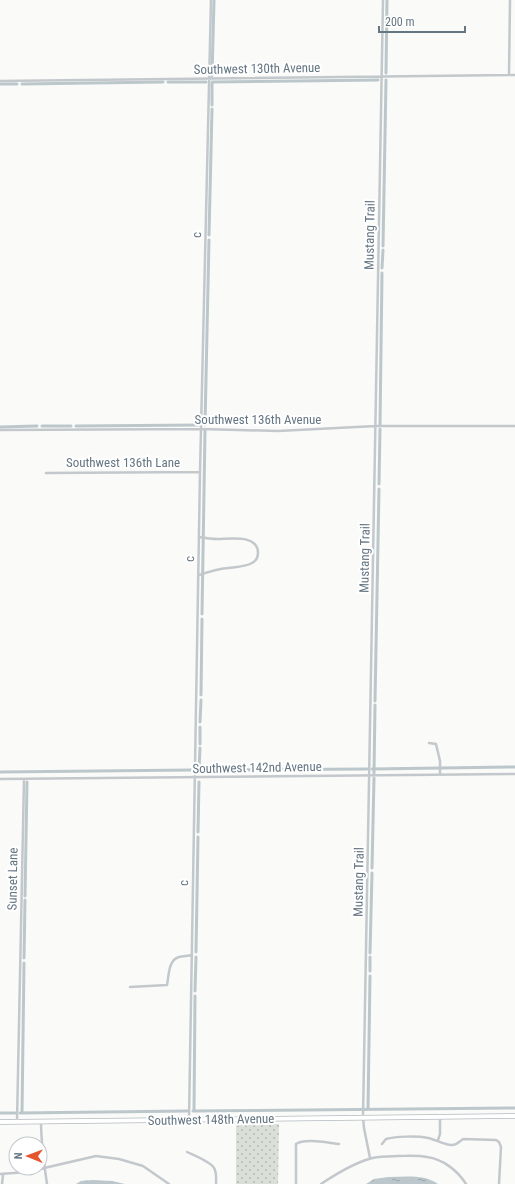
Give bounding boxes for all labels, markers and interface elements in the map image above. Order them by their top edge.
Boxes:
scale bar [379,8,465,34]
text: 200 m [385,15,415,29]
street label: Southwest 130th Avenue [194,60,321,77]
street label: Mustang Trail [361,200,378,270]
street label: c [189,232,204,238]
street label: Southwest 136th Avenue [195,412,321,427]
street label: Southwest 136th Lane [66,455,180,470]
street label: Mustang Trail [356,523,373,593]
street label: c [182,556,197,562]
street label: Southwest 142nd Avenue [192,759,322,776]
street label: Sunset Lane [4,847,21,911]
street label: Mustang Trail [350,847,367,917]
street label: c [176,880,191,886]
street label: Southwest 148th Avenue [148,1111,275,1128]
north arrow [8,1136,48,1176]
text: N [12,1152,25,1159]

